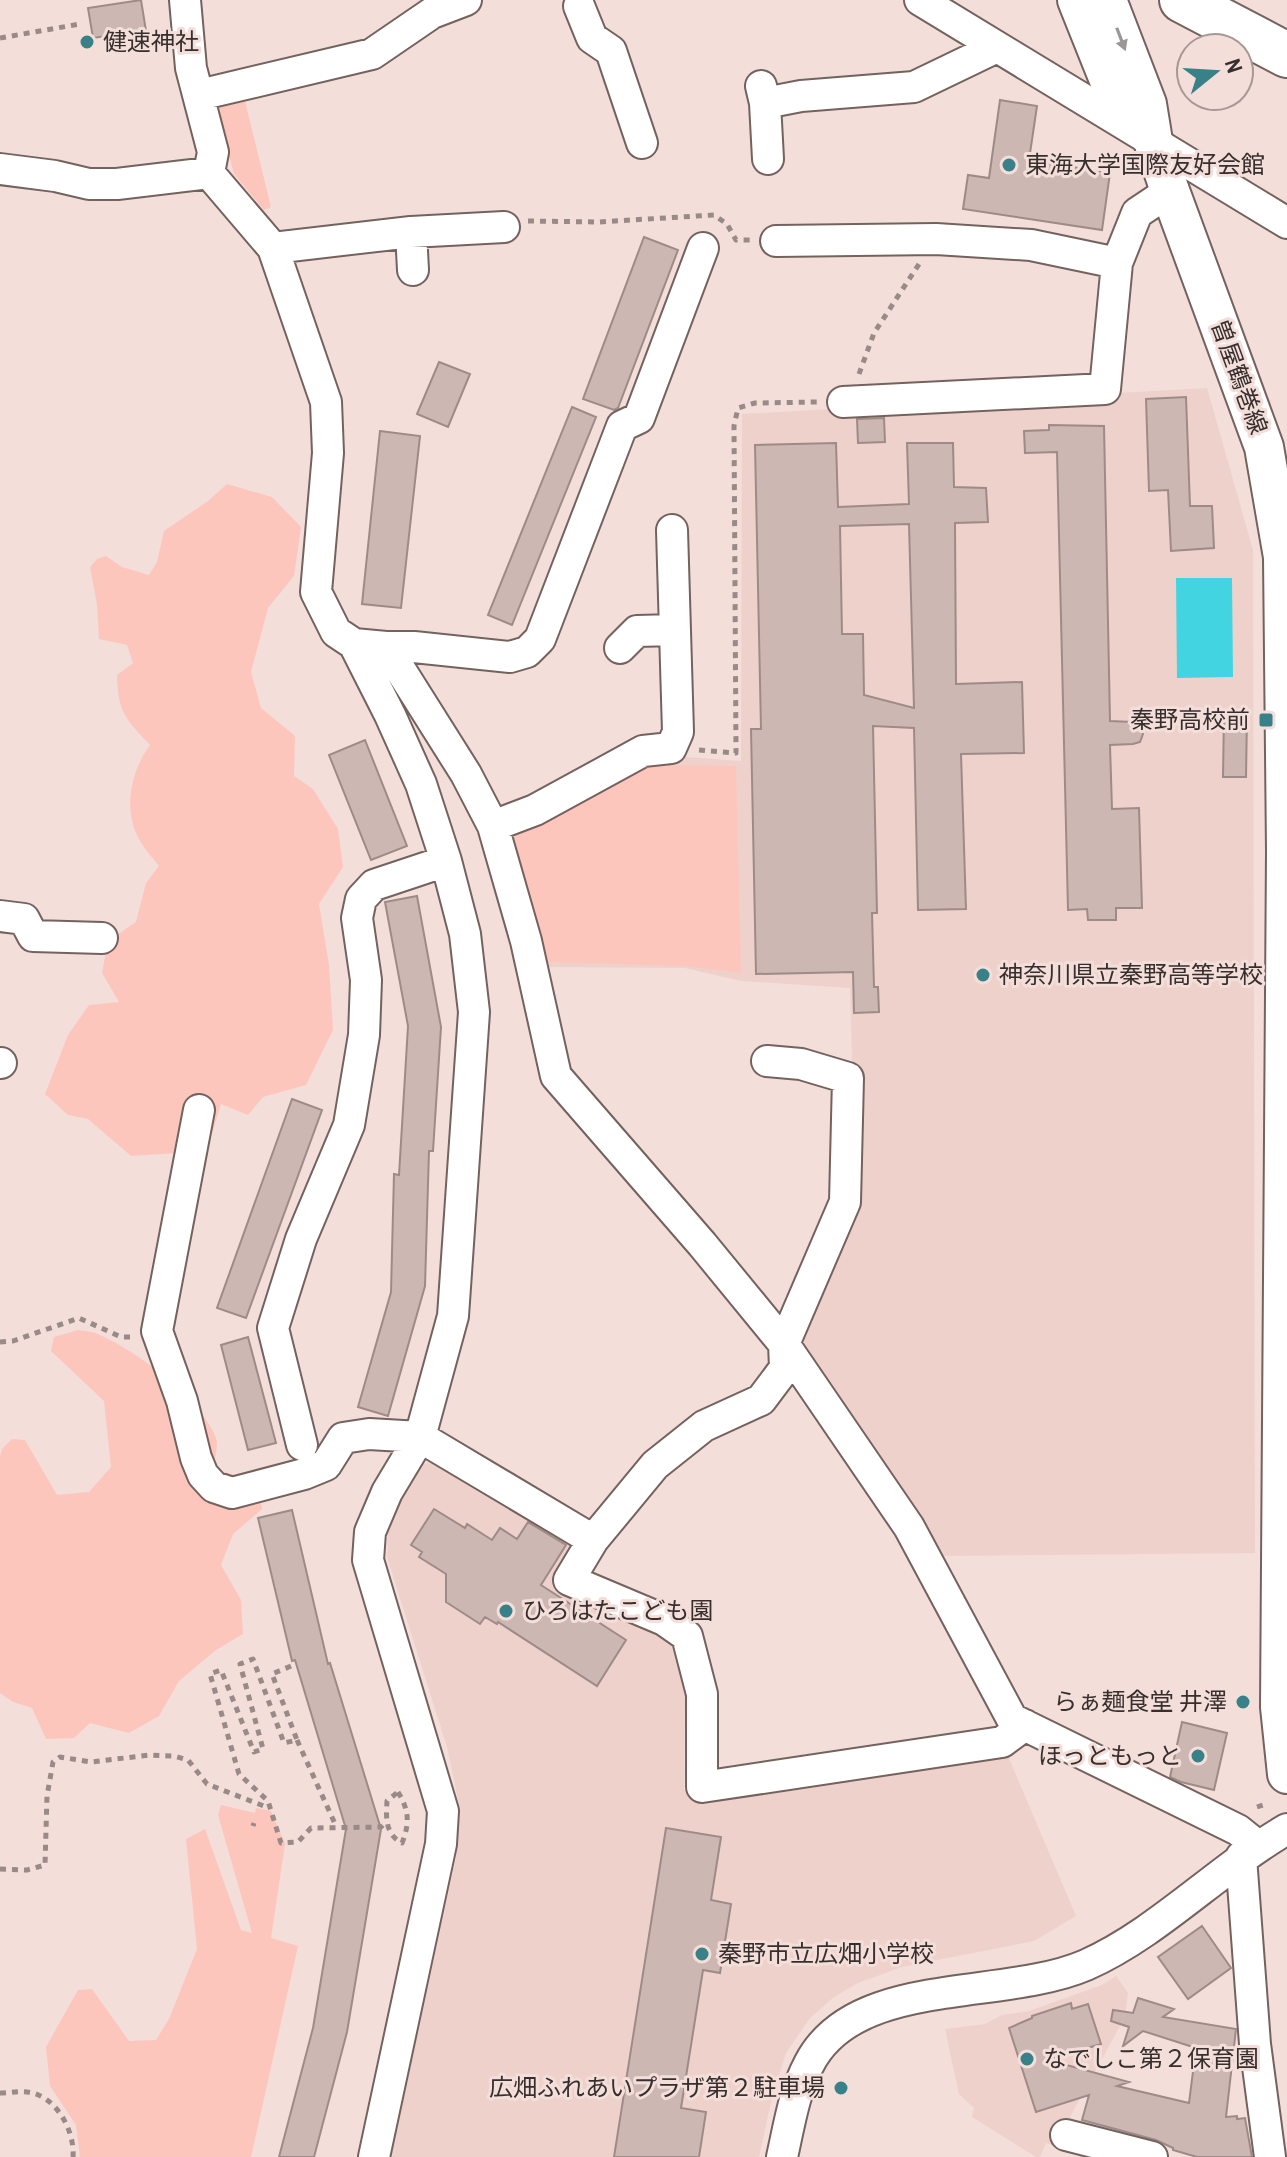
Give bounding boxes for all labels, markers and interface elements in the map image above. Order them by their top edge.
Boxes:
place label: 健速神社 [103,25,199,57]
one-way arrow [1115,27,1128,51]
north arrow [1175,32,1255,112]
marker: 健速神社 [78,33,96,51]
text: N [1218,55,1250,77]
place label: 東海大学国際友好会館 [1025,148,1265,180]
marker: 東海大学国際友好会館 [1000,156,1018,174]
street label: 曽屋鶴巻線 [1204,315,1275,439]
place label: 秦野高校前 [1130,703,1250,735]
marker: 秦野高校前 [1257,711,1275,729]
place label: 神奈川県立秦野高等学校 [999,958,1263,990]
marker: 神奈川県立秦野高等学校 [974,966,992,984]
place label: ひろはたこども園 [522,1594,714,1626]
marker: ひろはたこども園 [497,1602,515,1620]
place label: らぁ麺食堂 井澤 [1054,1685,1227,1717]
marker: らぁ麺食堂 井澤 [1234,1693,1252,1711]
place label: ほっともっと [1038,1739,1182,1771]
marker: ほっともっと [1189,1747,1207,1765]
place label: 秦野市立広畑小学校 [718,1937,934,1969]
marker: 秦野市立広畑小学校 [693,1945,711,1963]
place label: なでしこ第２保育園 [1043,2042,1259,2074]
marker: なでしこ第２保育園 [1018,2050,1036,2068]
place label: 広畑ふれあいプラザ第２駐車場 [489,2071,825,2103]
marker: 広畑ふれあいプラザ第２駐車場 [832,2079,850,2097]

